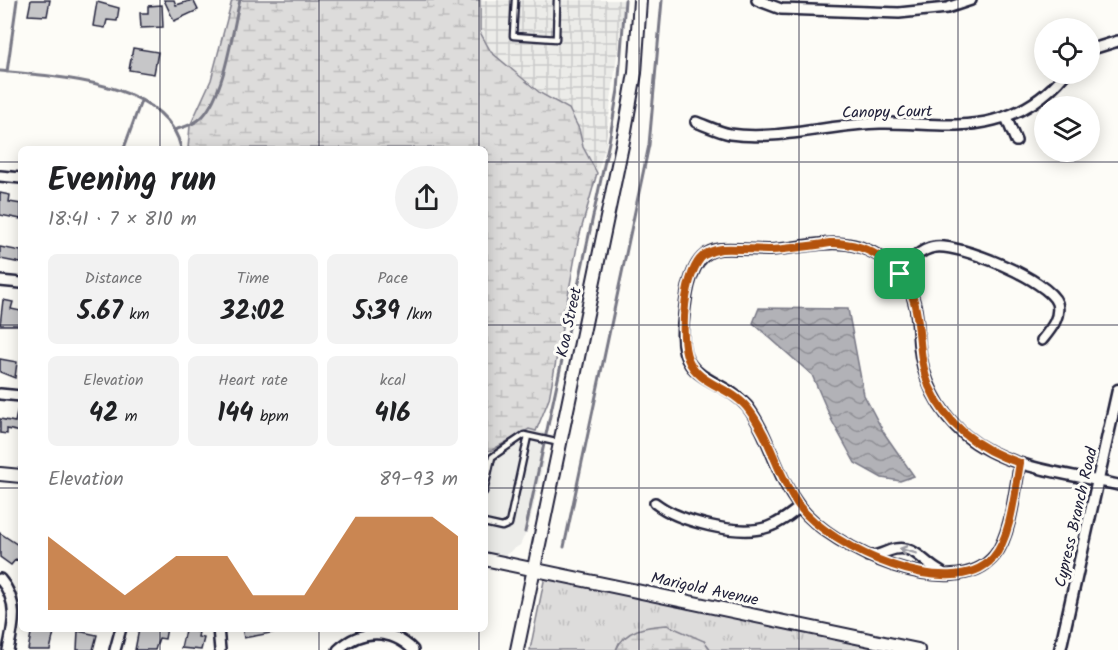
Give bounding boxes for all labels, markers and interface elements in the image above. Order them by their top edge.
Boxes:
map controls [1034,18,1100,162]
button: locate [1034,18,1100,84]
button: layers [1034,96,1100,162]
street label: Canopy Court [842,99,933,126]
text: Evening run [48,155,216,208]
button: share [395,166,458,229]
text: 18:41 · 7 × 810 m [48,204,197,236]
pin [874,248,925,299]
icon: arrive [883,257,916,290]
text: Distance [85,266,142,291]
text: Time [237,266,269,291]
text: Pace [377,266,408,291]
street label: Koa Street [550,284,589,360]
text: 5.67 [77,291,123,333]
text: 32:02 [221,291,285,333]
text: 5:39 [353,291,400,333]
text: km [123,302,150,327]
text: /km [400,302,432,327]
text: Elevation [83,368,144,393]
text: Heart rate [218,368,288,393]
text: kcal [380,368,406,393]
text: 42 [89,393,118,435]
text: 144 [217,393,253,435]
text: 416 [375,393,411,435]
text: m [118,404,138,429]
text: bpm [253,404,289,429]
street label: Cypress Branch Road [1048,444,1105,590]
text: Elevation [48,464,124,496]
text: 89–93 m [379,464,458,496]
one-way arrow [899,545,918,556]
street label: Marigold Avenue [649,566,761,613]

